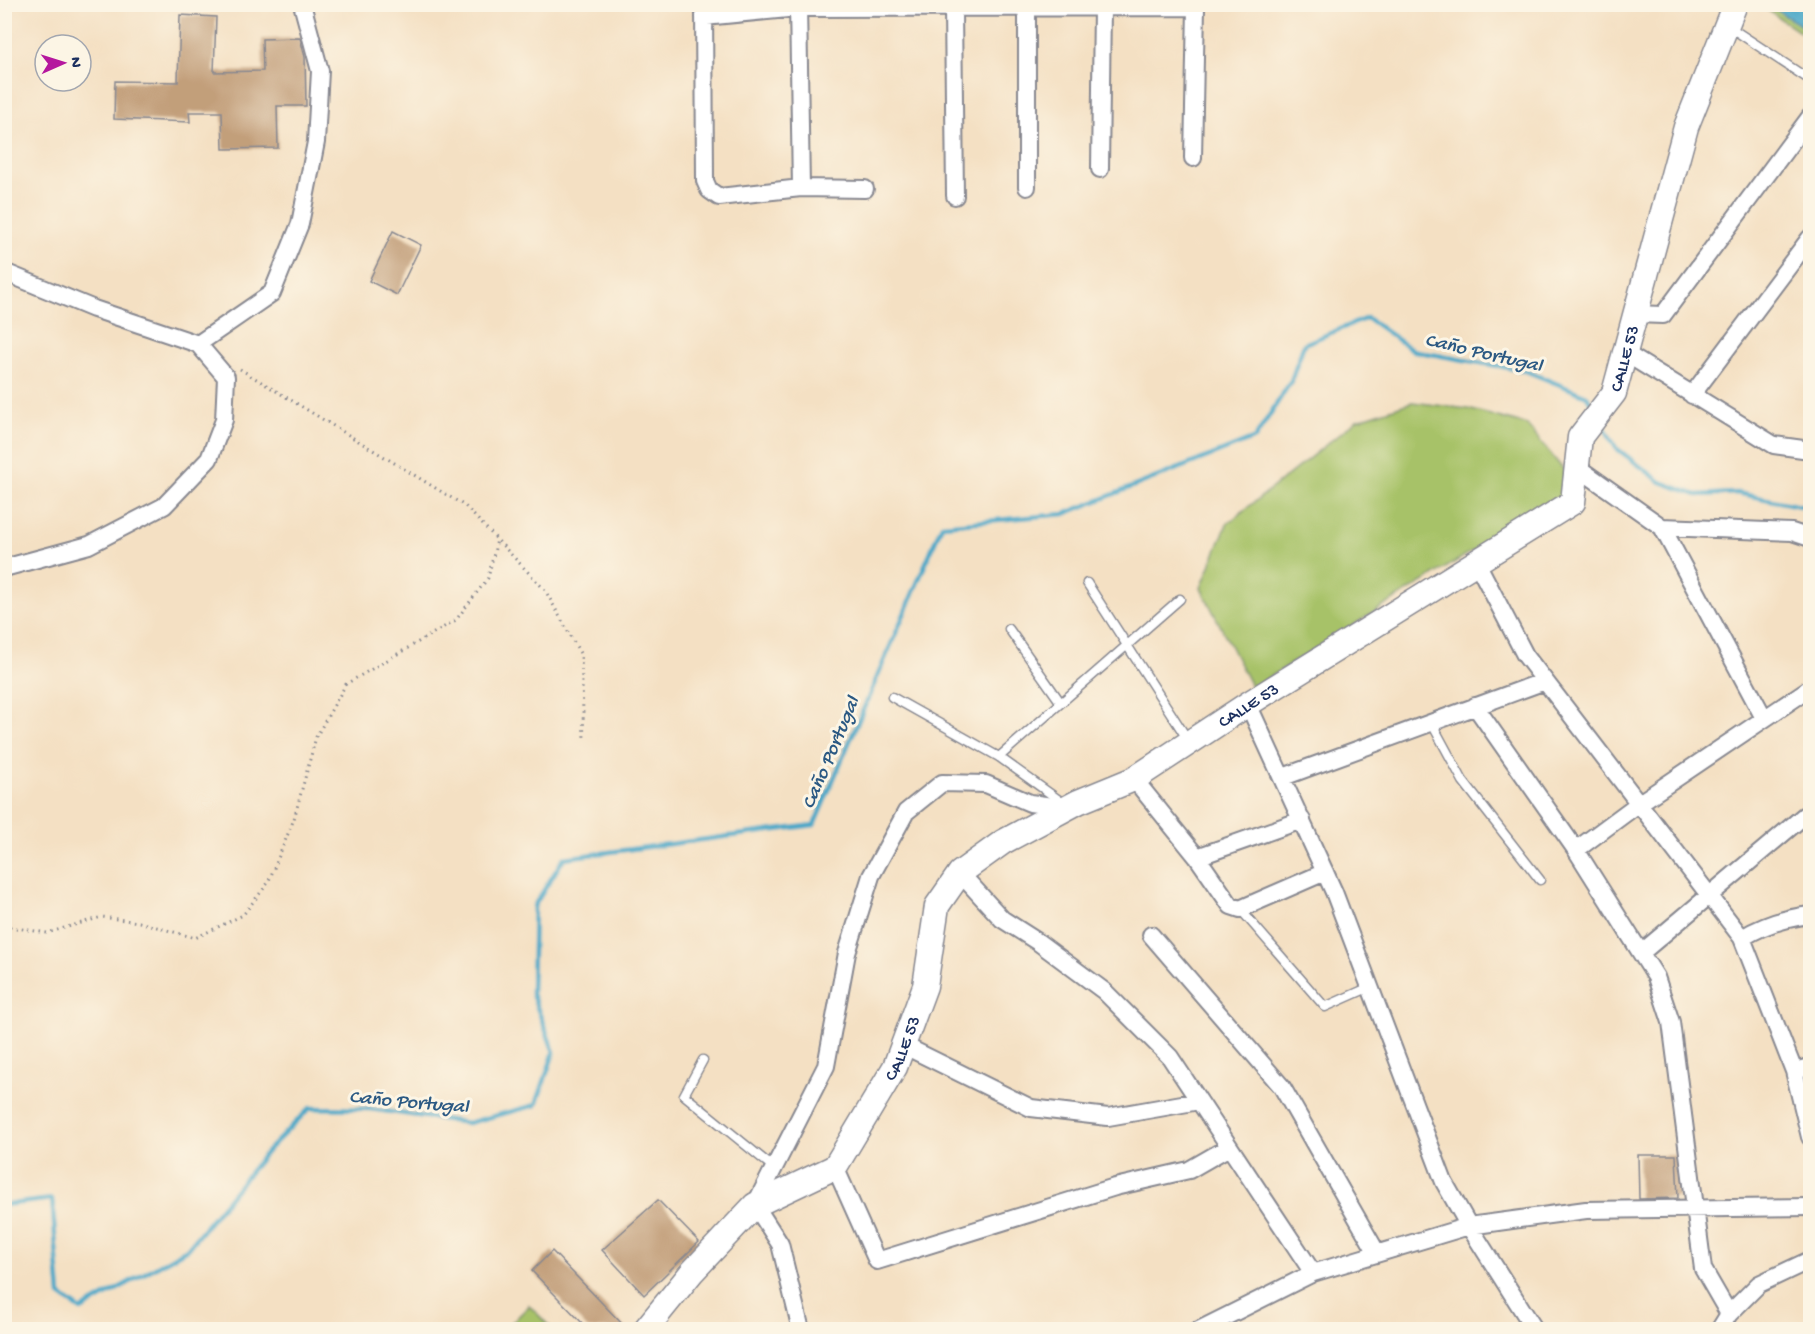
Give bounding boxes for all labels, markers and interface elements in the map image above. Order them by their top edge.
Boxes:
north arrow [33,33,93,93]
text: N [65,57,84,69]
street label: CALLE 53 [1607,323,1645,394]
water label: Caño Portugal [1422,330,1546,379]
street label: CALLE 53 [1215,679,1283,734]
water label: Caño Portugal [798,692,867,813]
street label: CALLE 53 [881,1013,926,1085]
water label: Caño Portugal [348,1087,471,1120]

